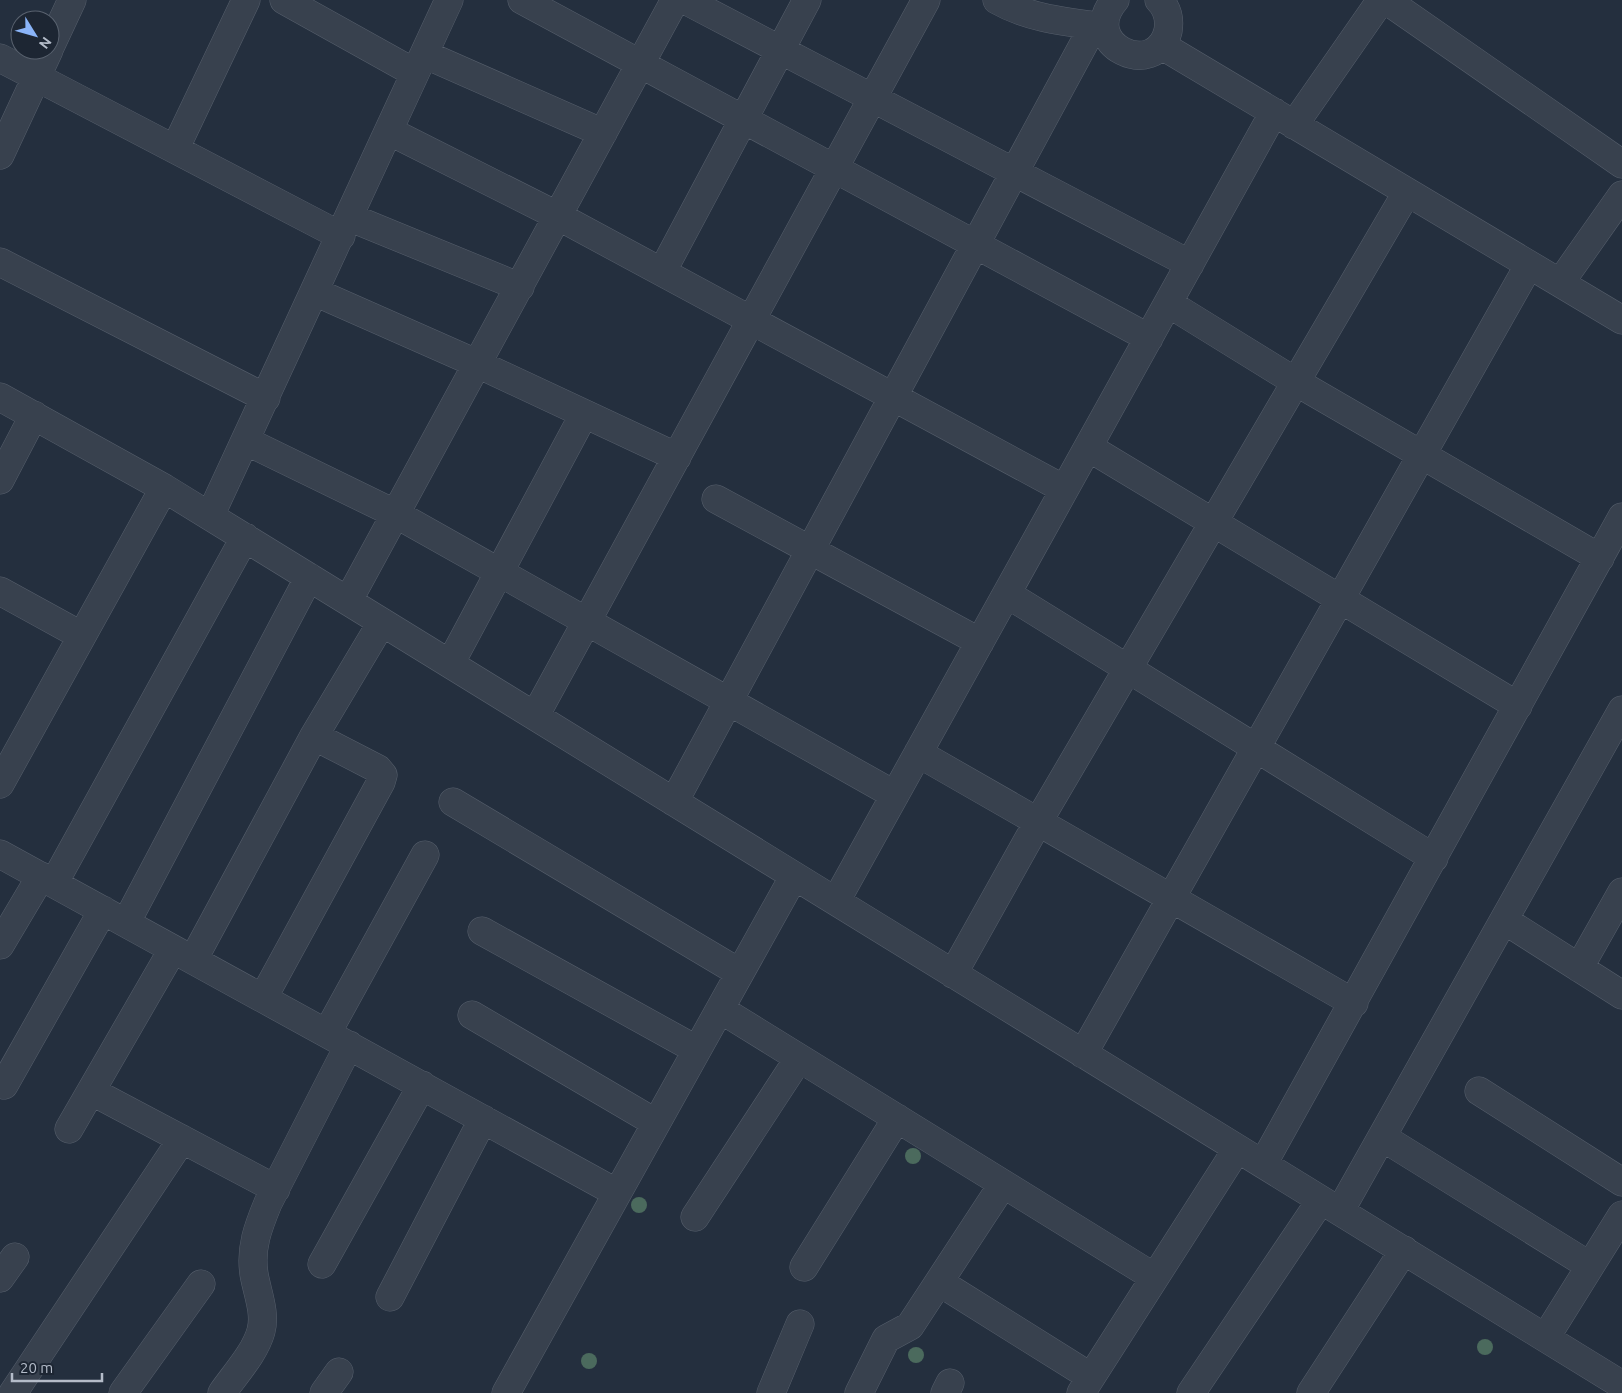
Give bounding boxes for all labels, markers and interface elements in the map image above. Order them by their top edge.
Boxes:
north arrow [10,10,60,60]
text: N [36,34,55,52]
scale bar [12,1350,102,1382]
text: 20 m [20,1359,53,1376]

